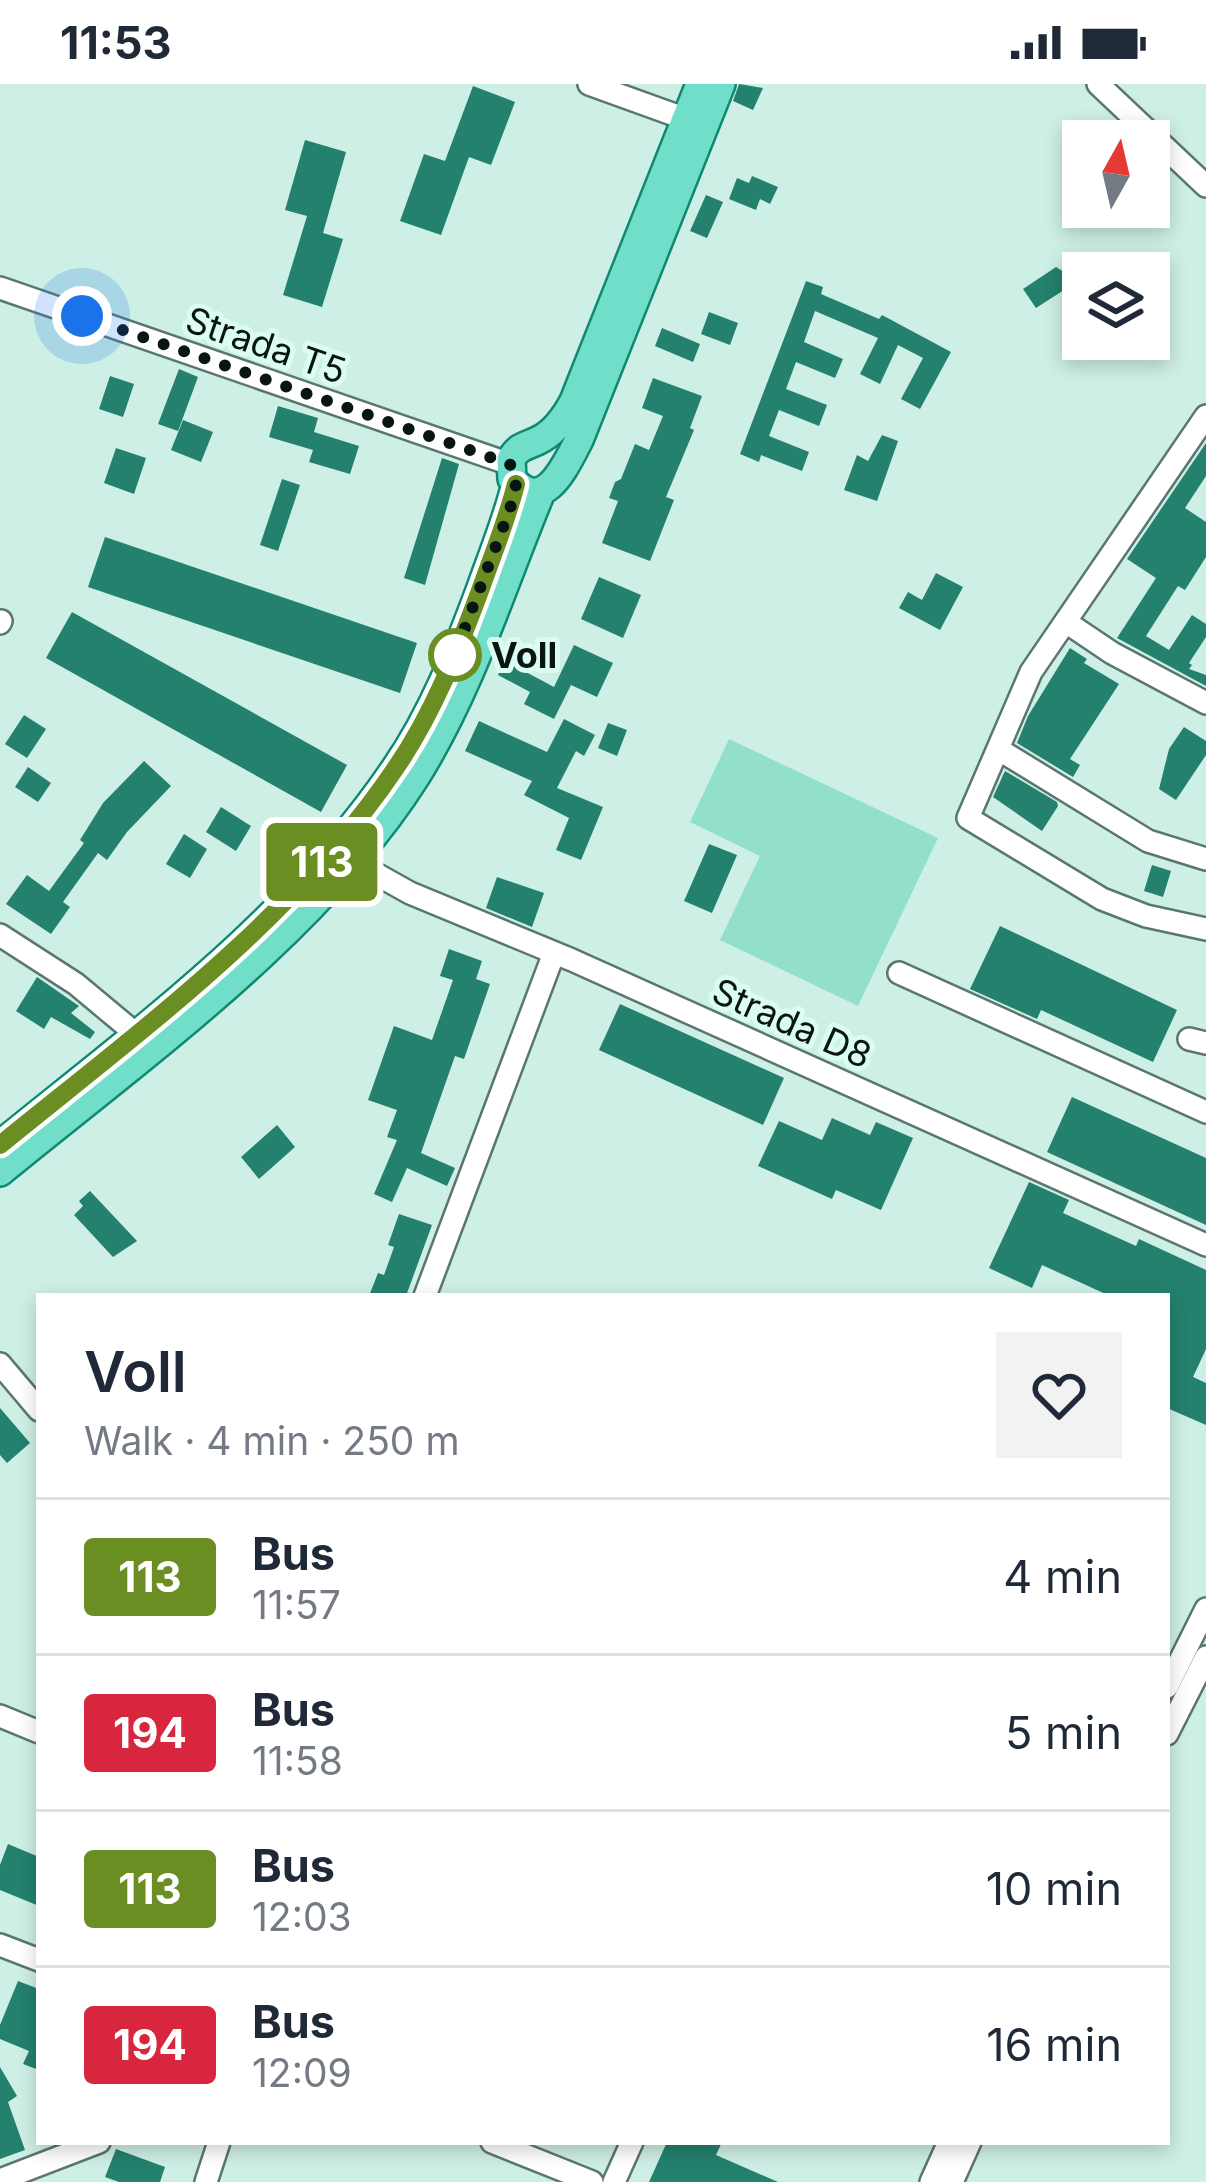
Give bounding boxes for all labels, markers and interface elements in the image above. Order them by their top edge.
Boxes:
text: 11:53 [60,15,172,70]
north arrow [1062,120,1170,228]
map controls [1062,120,1170,360]
button: layers [1062,252,1170,360]
your location [52,286,112,346]
street label: Strada T5 [180,297,352,393]
marker: Voll [430,630,480,680]
place label: Voll [491,633,557,677]
line badge: 113 [253,823,391,901]
text: 113 [290,836,354,887]
street label: Strada D8 [706,968,878,1078]
button: heart [996,1332,1122,1458]
text: Voll [84,1337,187,1406]
text: Walk · 4 min · 250 m [84,1417,460,1464]
text: Bus [252,1526,335,1581]
text: 4 min [1003,1549,1122,1604]
text: 113 [118,1551,182,1602]
text: 11:57 [252,1581,341,1628]
text: Bus [252,1682,335,1737]
text: 5 min [1005,1705,1122,1760]
text: 194 [113,1707,187,1758]
text: 11:58 [252,1737,343,1784]
text: Bus [252,1838,335,1893]
text: 10 min [986,1861,1122,1916]
text: 113 [118,1863,182,1914]
text: 12:03 [252,1893,352,1940]
text: Bus [252,1994,335,2049]
text: 16 min [986,2017,1122,2072]
text: 194 [113,2019,187,2070]
text: 12:09 [252,2049,352,2096]

